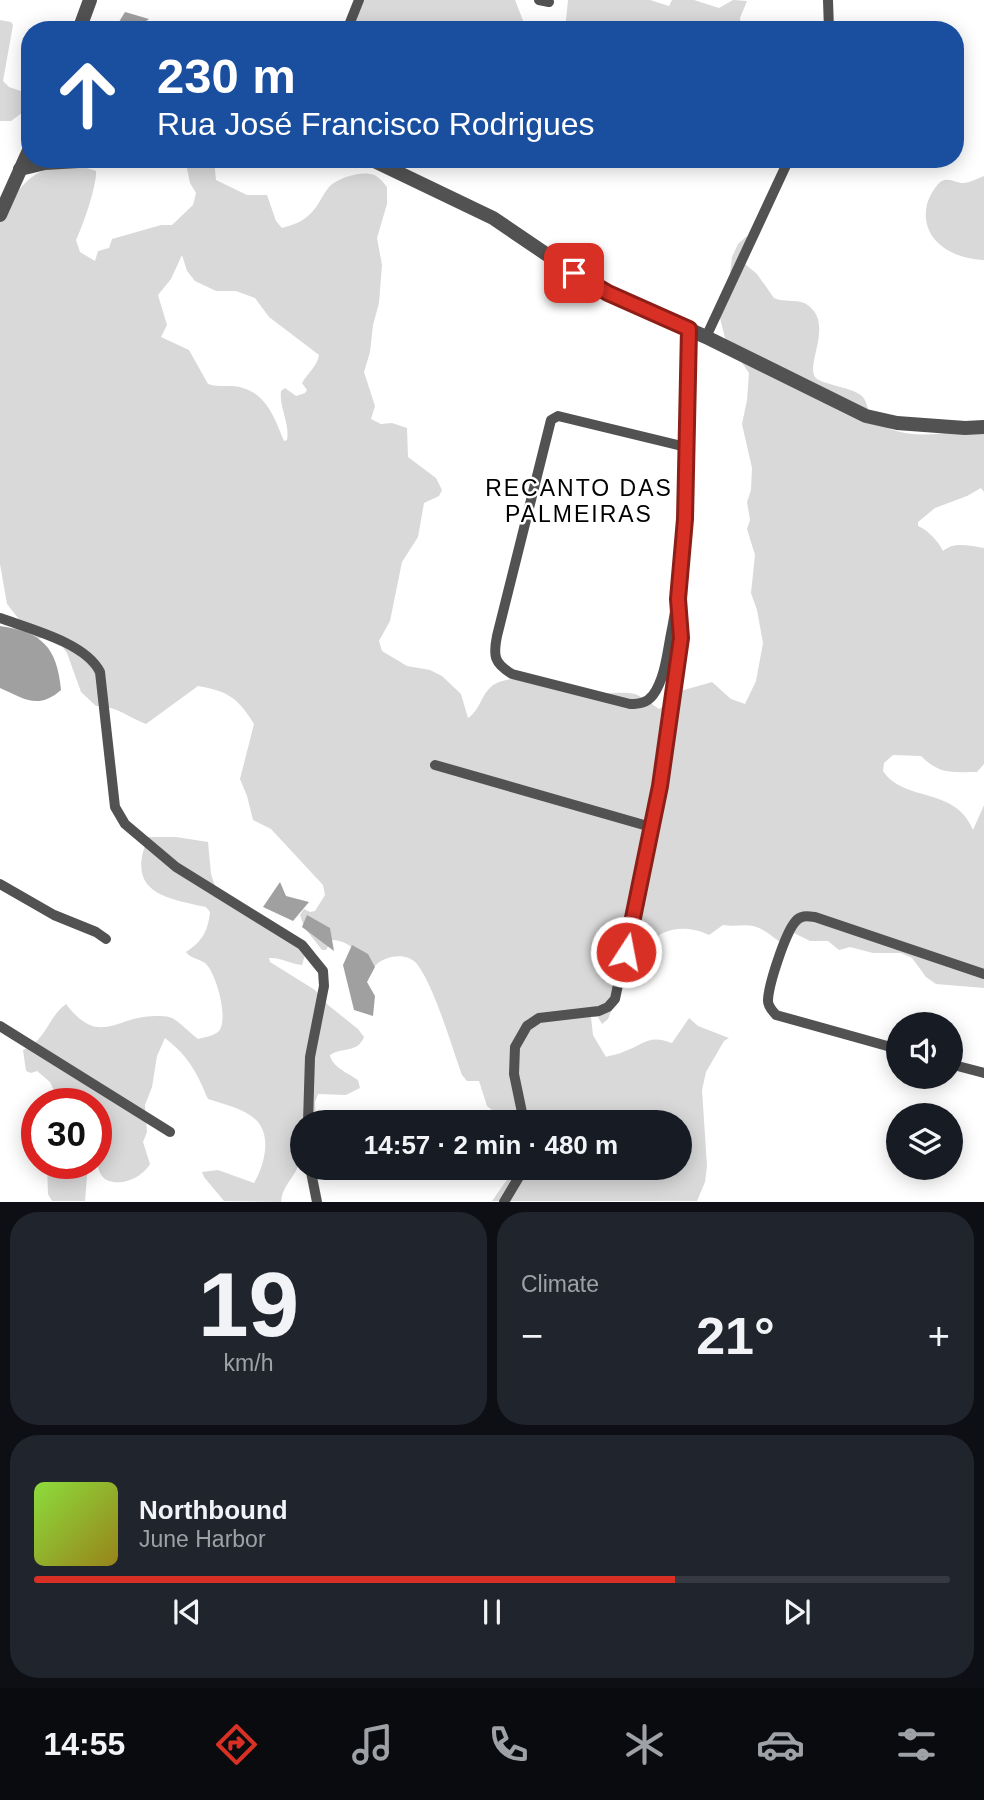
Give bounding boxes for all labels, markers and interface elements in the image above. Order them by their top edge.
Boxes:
icon: ahead [42,49,133,140]
text: 230 m [157,49,296,103]
text: Rua José Francisco Rodrigues [157,106,595,142]
pin [544,243,604,303]
icon: arrive [555,254,593,292]
district label: RECANTO DAS PALMEIRAS [485,475,673,527]
position arrow [589,915,663,989]
map controls [886,1012,963,1180]
button: sound [886,1012,963,1089]
speed limit sign: 30 [21,1088,112,1179]
button: layers [886,1103,963,1180]
text: 14:57 · 2 min · 480 m [364,1130,618,1160]
text: 19 [198,1254,299,1355]
text: Climate [521,1271,599,1297]
text: 21° [696,1307,775,1365]
text: − [521,1315,543,1357]
text: + [928,1315,950,1357]
text: km/h [224,1350,273,1376]
text: Northbound [139,1495,288,1525]
text: June Harbor [139,1526,266,1552]
icon: previous [168,1593,206,1631]
icon: pause [473,1593,511,1631]
icon: next [778,1593,816,1631]
icon: directions [212,1720,261,1769]
icon: music [348,1720,397,1769]
icon: phone [484,1720,533,1769]
icon: climate [620,1720,669,1769]
icon: car [756,1720,805,1769]
icon: filters [892,1720,941,1769]
text: 14:55 [43,1726,125,1762]

